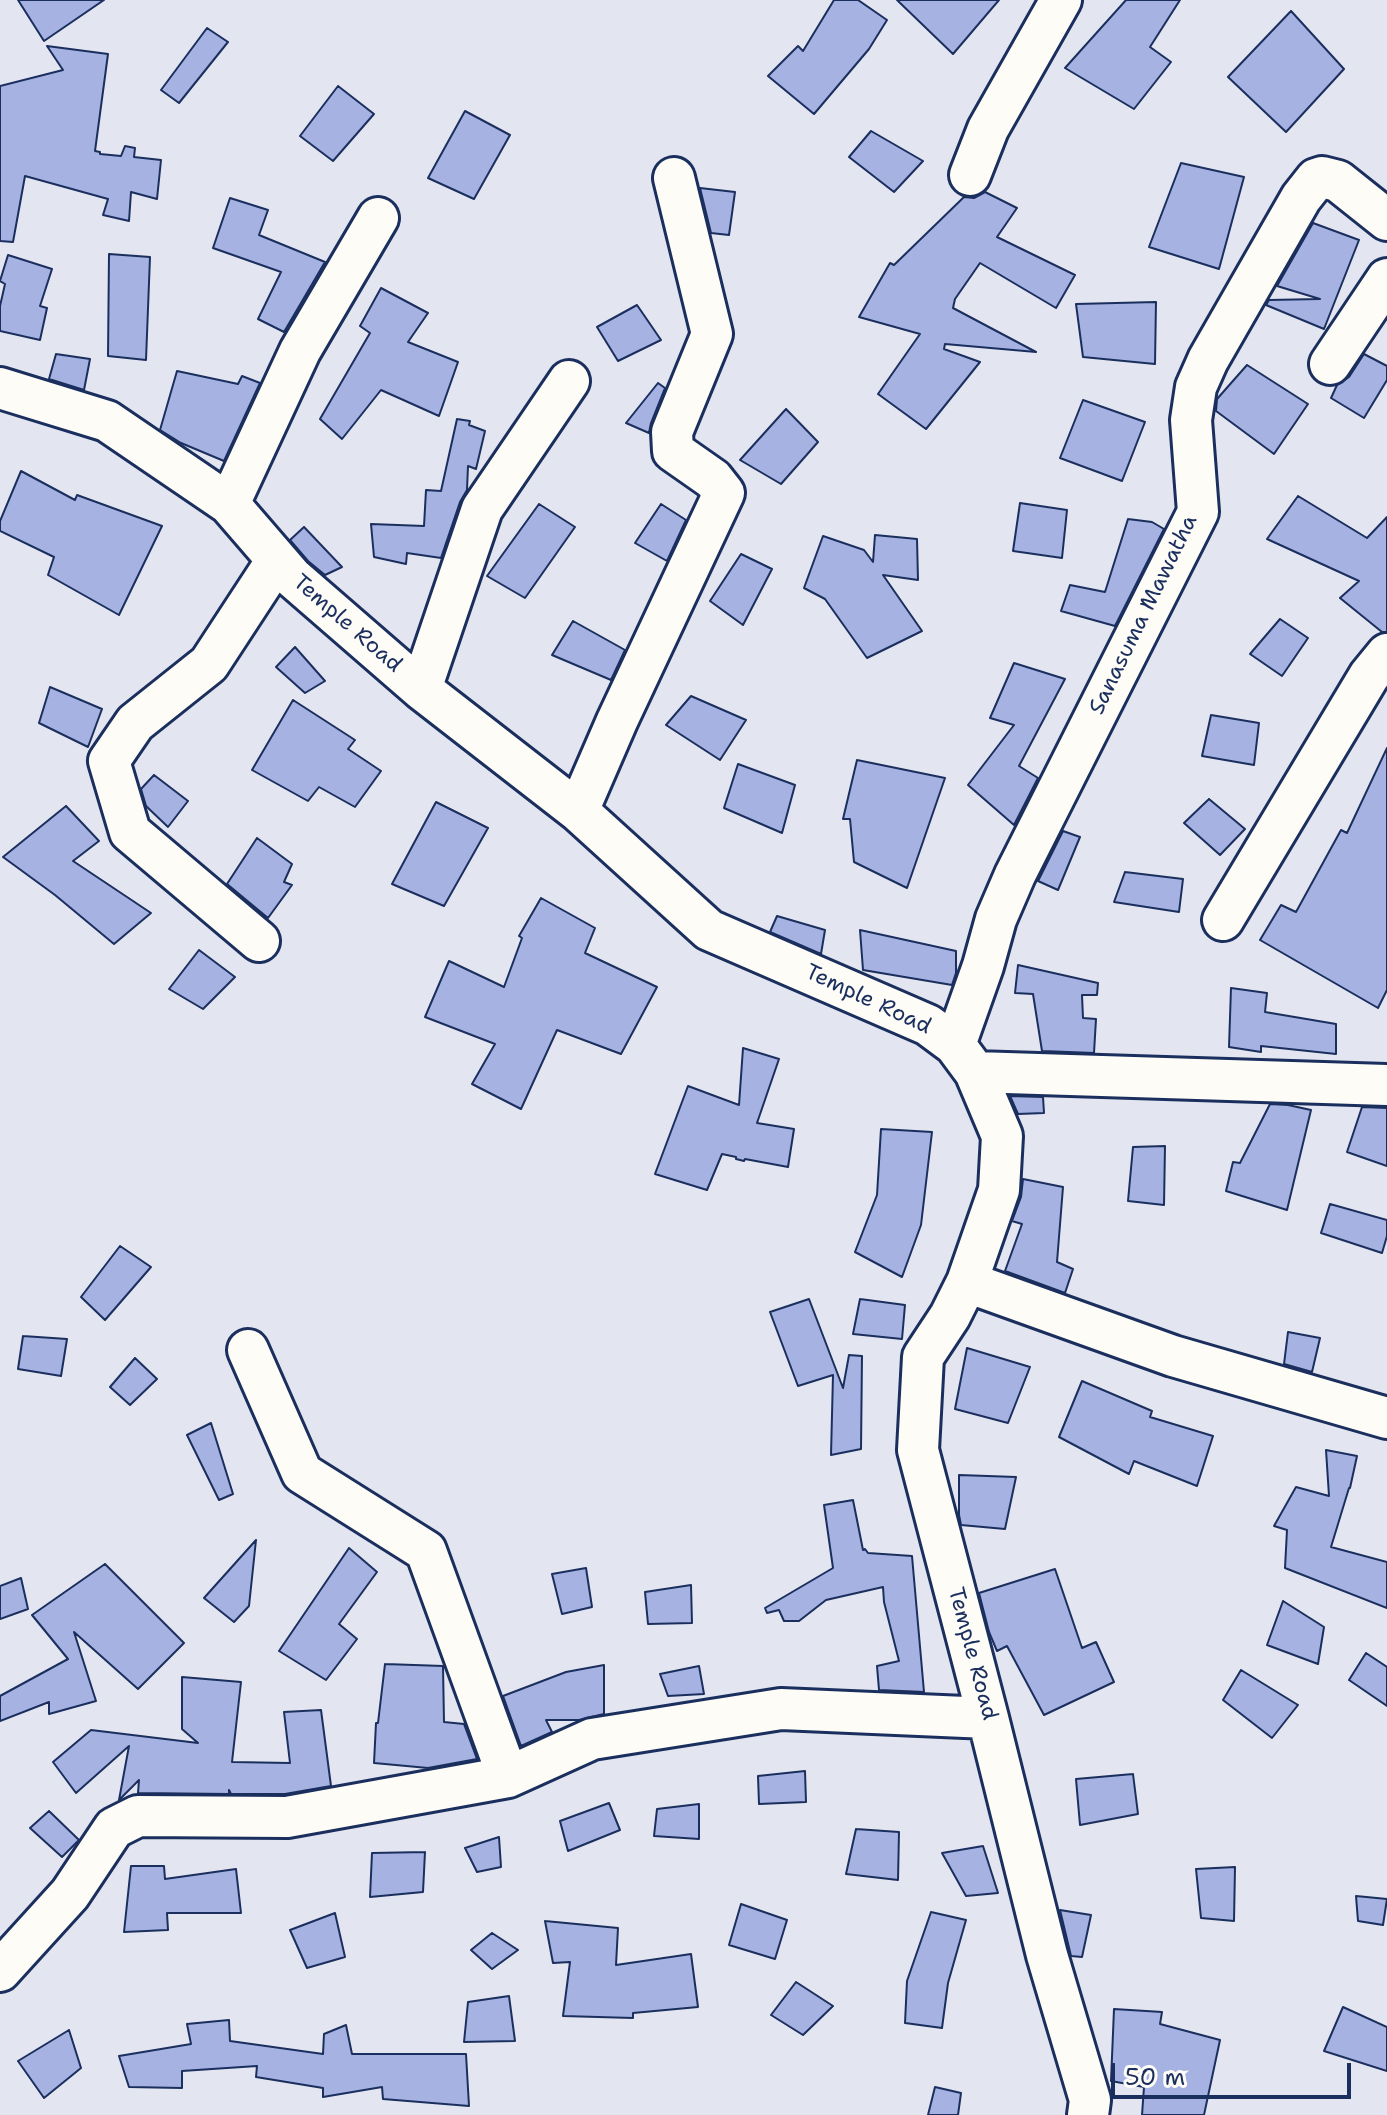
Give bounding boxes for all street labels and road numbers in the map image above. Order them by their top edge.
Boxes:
street label: Sanasuma Mawatha [1084,511,1204,719]
street label: Temple Road [287,569,407,679]
street label: Temple Road [801,959,935,1041]
street label: Temple Road [942,1585,1002,1723]

